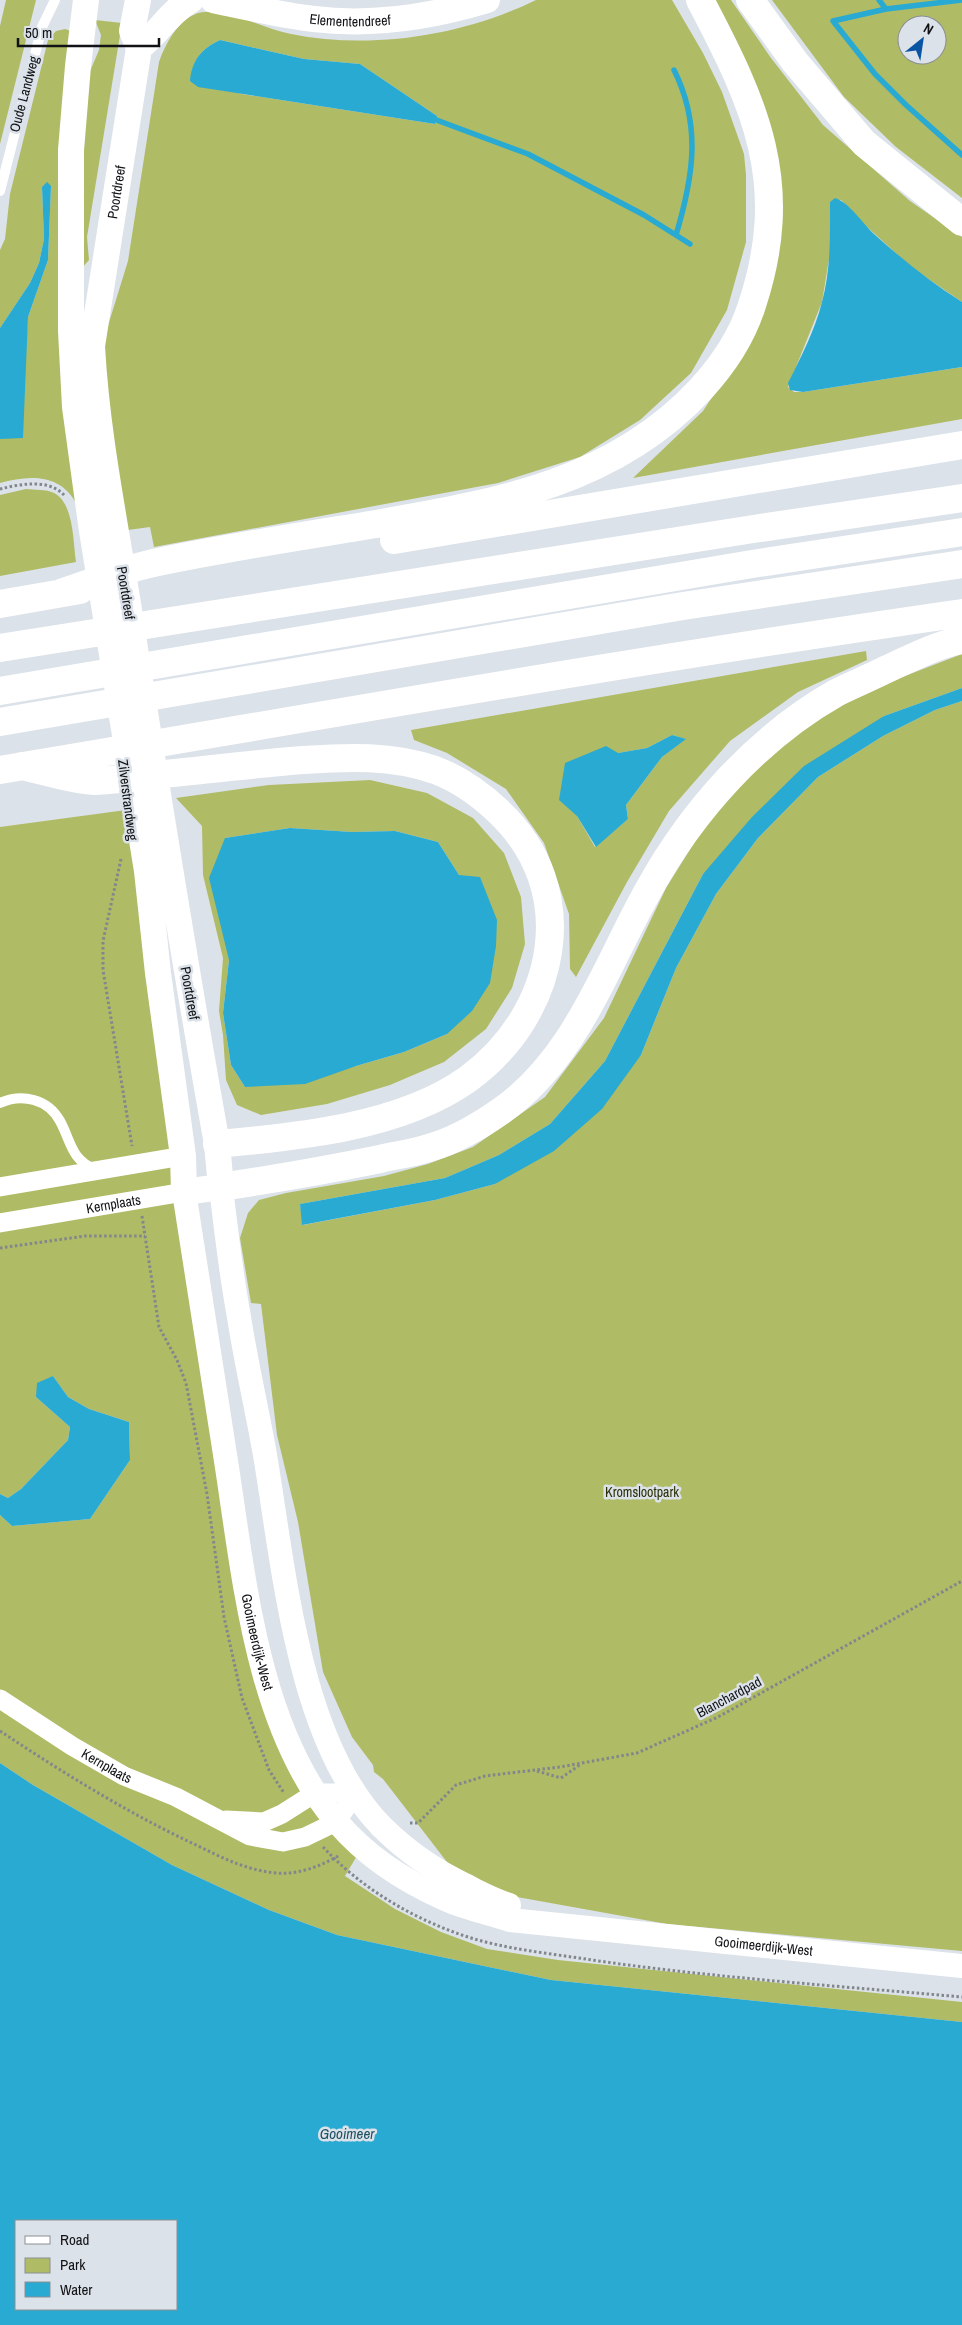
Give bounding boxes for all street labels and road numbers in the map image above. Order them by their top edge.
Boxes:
street label: Elementendreef [309,10,392,30]
street label: Oude Landweg [5,53,43,134]
street label: Poortdreef [103,163,129,220]
street label: Poortdreef [113,565,139,622]
street label: Zilverstrandweg [114,758,142,842]
street label: Poortdreef [176,965,204,1022]
street label: Kernplaats [85,1190,142,1217]
street label: Gooimeerdijk-West [238,1592,278,1693]
street label: Blanchardpad [693,1672,765,1722]
street label: Kernplaats [78,1744,135,1787]
street label: Gooimeerdijk-West [714,1932,814,1960]

